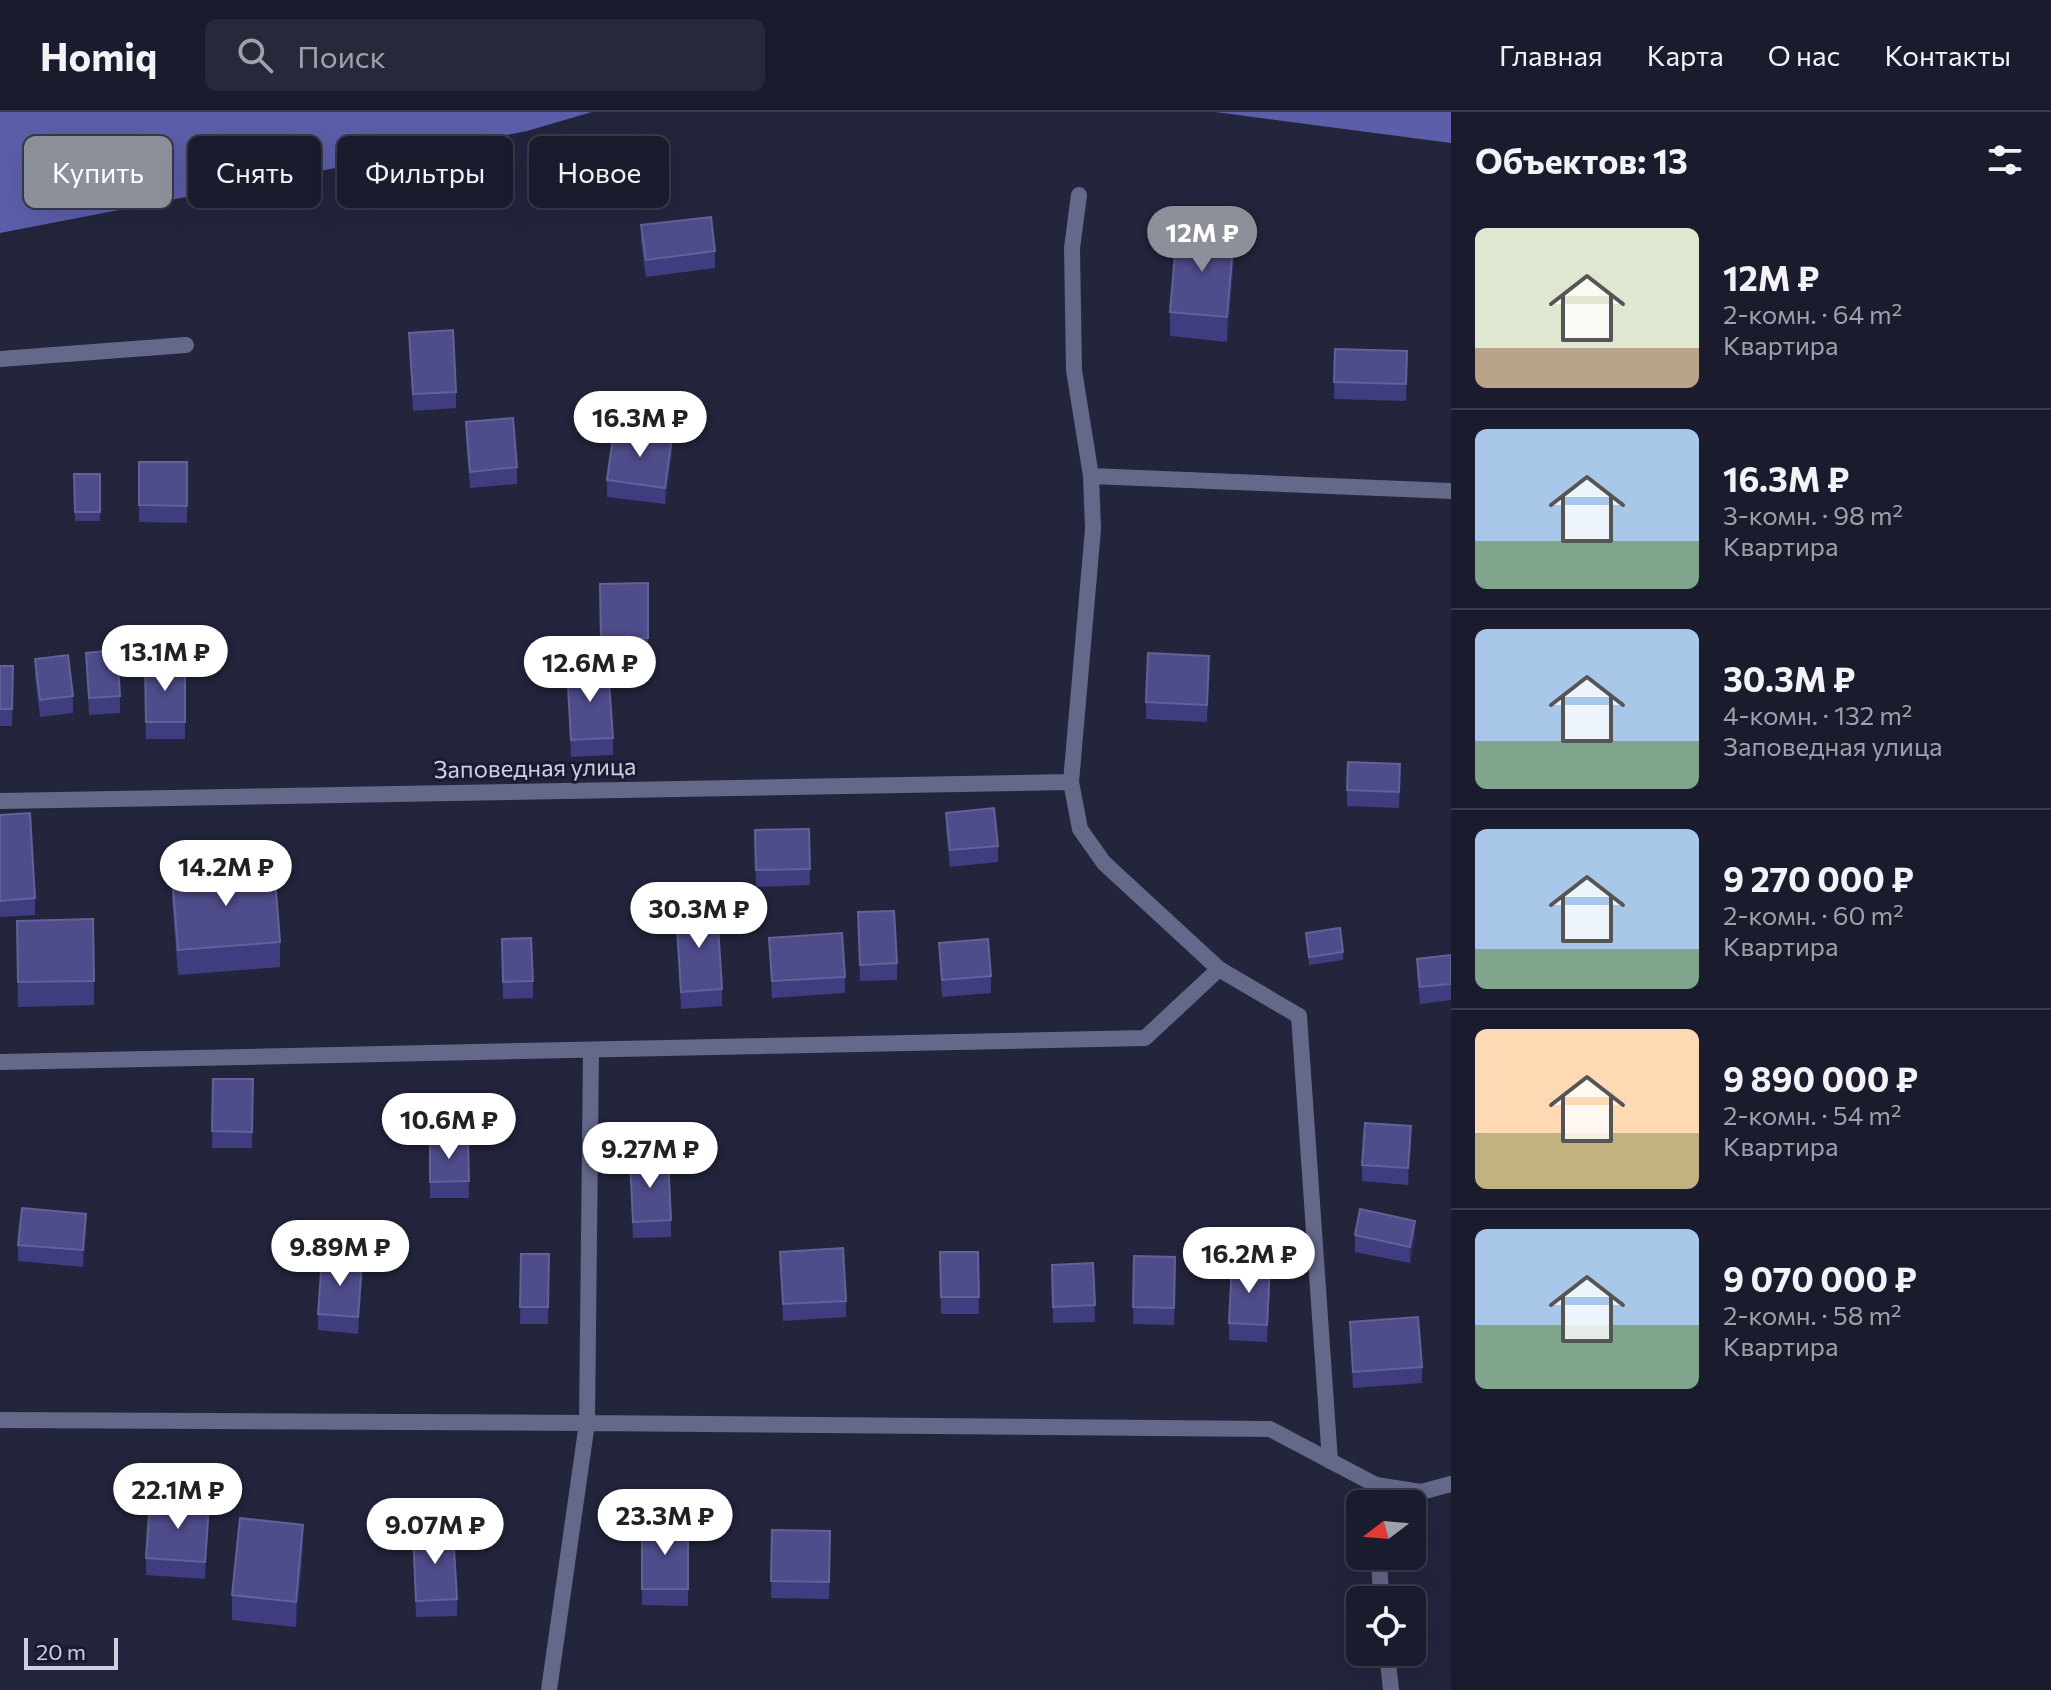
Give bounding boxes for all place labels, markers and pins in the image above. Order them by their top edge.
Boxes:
pin: 12M ₽ [1146,206,1258,274]
pin: 16.3M ₽ [566,391,714,459]
pin: 13.1M ₽ [91,625,239,693]
pin: 12.6M ₽ [516,636,664,704]
pin: 14.2M ₽ [152,840,300,908]
pin: 30.3M ₽ [625,882,773,950]
pin: 10.6M ₽ [375,1093,523,1161]
pin: 9.27M ₽ [576,1122,724,1190]
pin: 9.89M ₽ [266,1220,414,1288]
pin: 16.2M ₽ [1175,1227,1323,1295]
pin: 22.1M ₽ [104,1463,252,1531]
pin: 23.3M ₽ [591,1489,739,1557]
pin: 9.07M ₽ [361,1498,509,1566]

